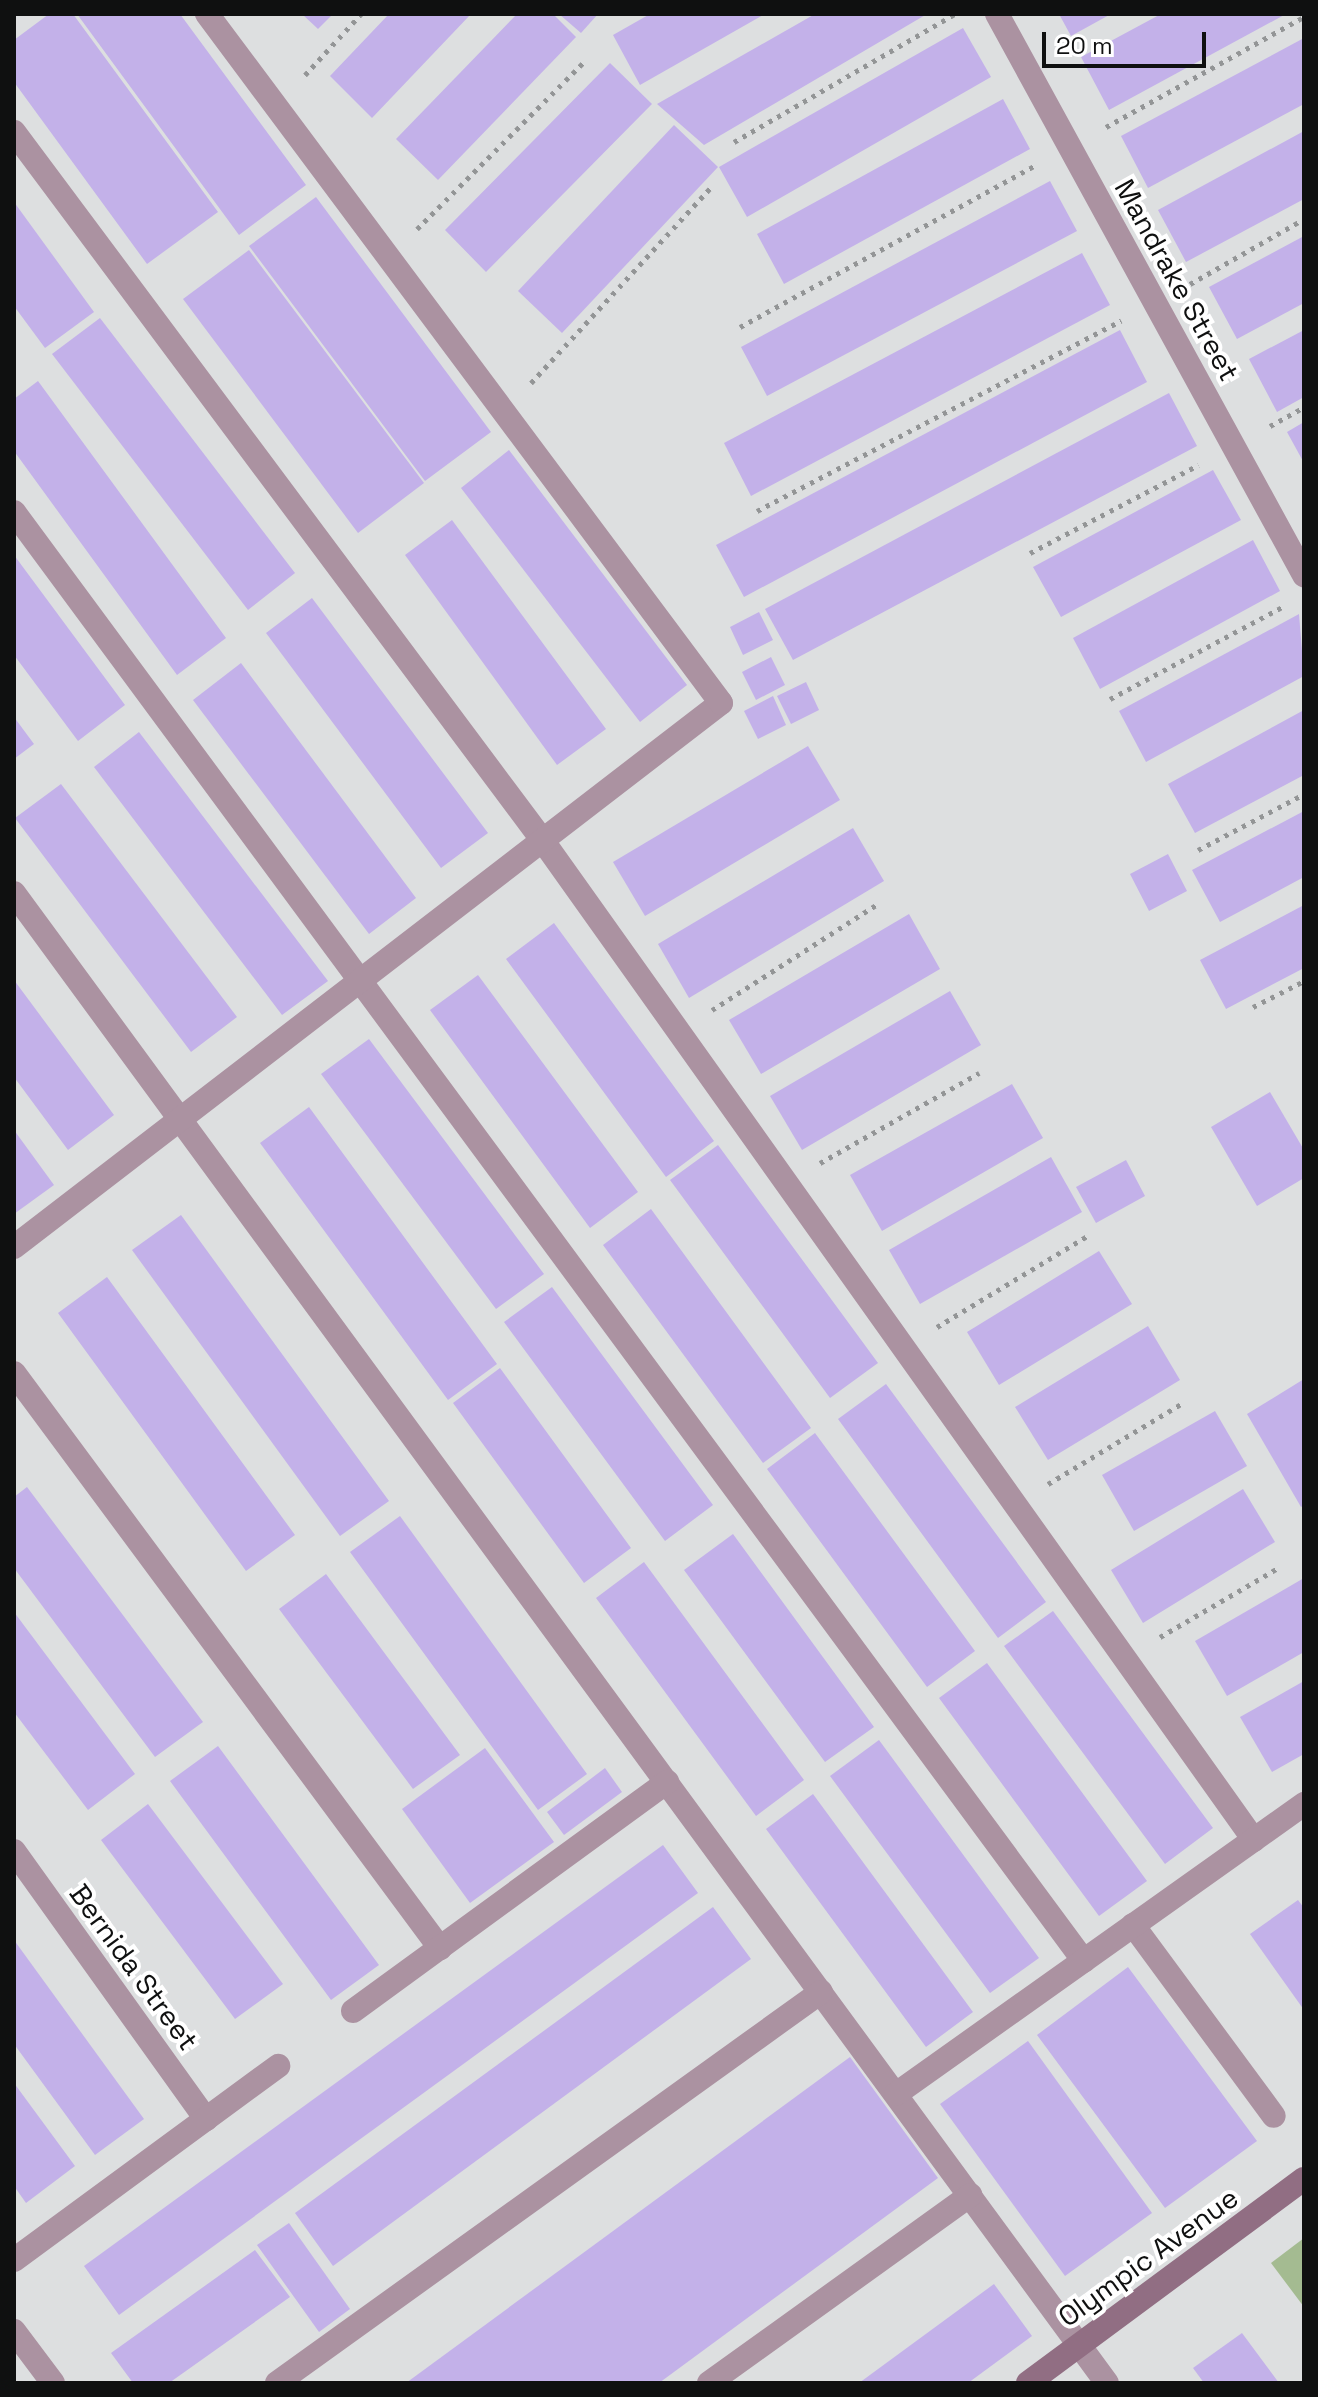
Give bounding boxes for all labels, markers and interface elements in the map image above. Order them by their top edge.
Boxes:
scale bar [1046,16,1210,66]
text: 20 m [1056,30,1113,61]
street label: Mandrake Street [1108,173,1246,387]
street label: Bernida Street [63,1878,205,2056]
street label: Olympic Avenue [1051,2180,1245,2334]

